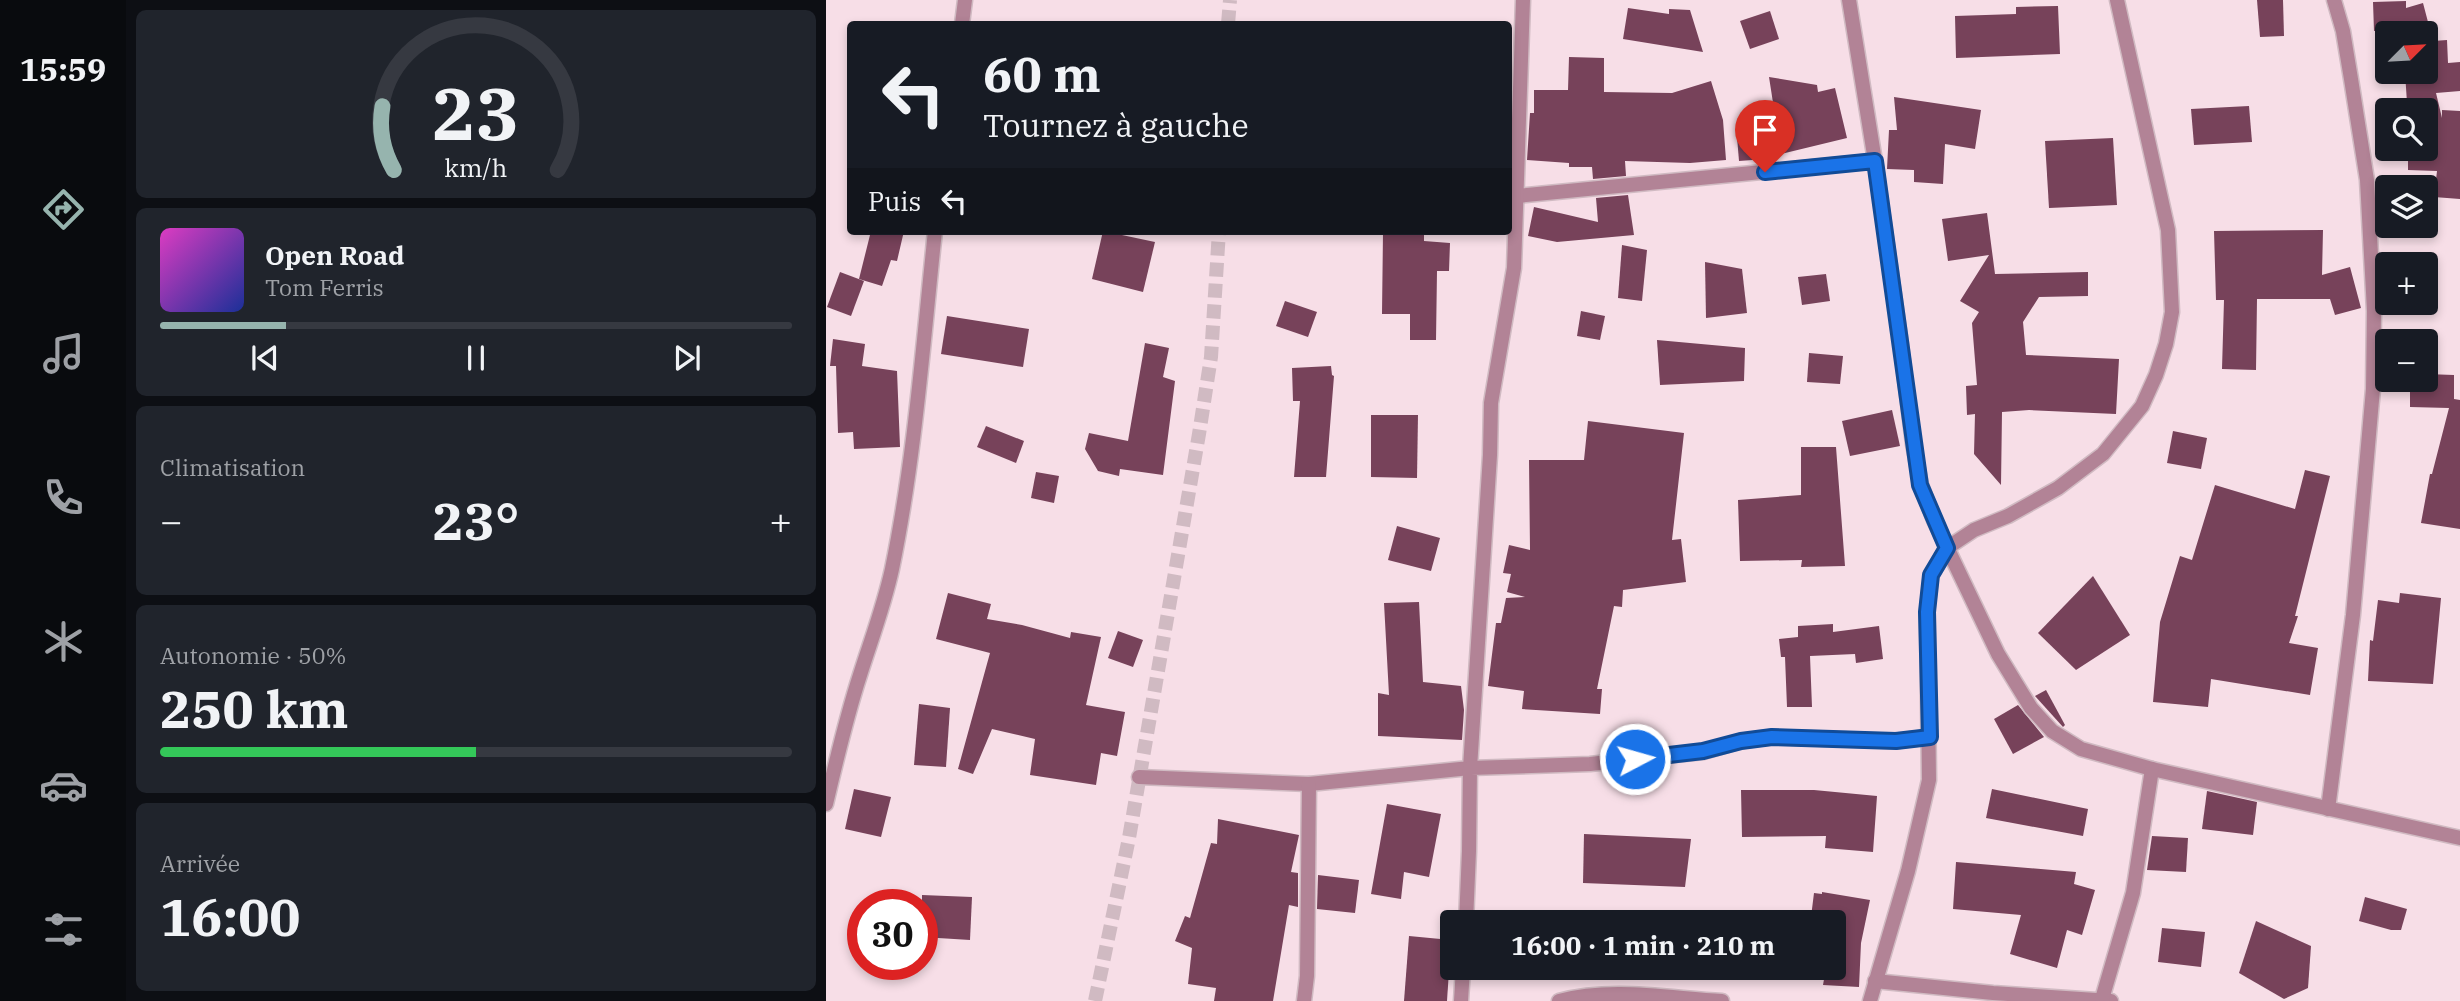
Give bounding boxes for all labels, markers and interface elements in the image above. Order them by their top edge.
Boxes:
north arrow [2375,21,2438,84]
map controls [2375,21,2438,392]
text: 60 m [983,42,1101,105]
text: 15:59 [20,48,106,90]
icon: left [868,49,959,140]
text: 23 [432,65,520,160]
button: search [2375,98,2438,161]
pin [1735,100,1795,172]
text: Tournez à gauche [983,104,1249,146]
icon: arrive [1746,111,1784,149]
text: km/h [444,151,508,184]
button: layers [2375,175,2438,238]
icon: left [935,182,973,220]
text: Puis [868,184,921,218]
icon: directions [39,185,88,234]
text: Open Road [265,238,404,272]
button: + [2375,252,2438,315]
text: Tom Ferris [265,272,384,302]
icon: music [39,329,88,378]
button: − [2375,329,2438,392]
icon: previous [246,339,284,377]
icon: pause [457,339,495,377]
icon: next [668,339,706,377]
text: Climatisation [160,452,305,482]
icon: phone [39,473,88,522]
text: 23° [433,487,519,554]
text: − [160,496,183,545]
text: + [769,496,792,545]
icon: climate [39,617,88,666]
text: Autonomie · 50% [160,640,347,670]
text: 250 km [160,675,349,742]
position arrow [1598,722,1672,796]
icon: car [39,761,88,810]
text: Arrivée [160,848,240,878]
text: 16:00 [160,883,301,950]
speed limit sign: 30 [847,889,938,980]
icon: filters [39,905,88,954]
text: 16:00 · 1 min · 210 m [1511,928,1775,962]

